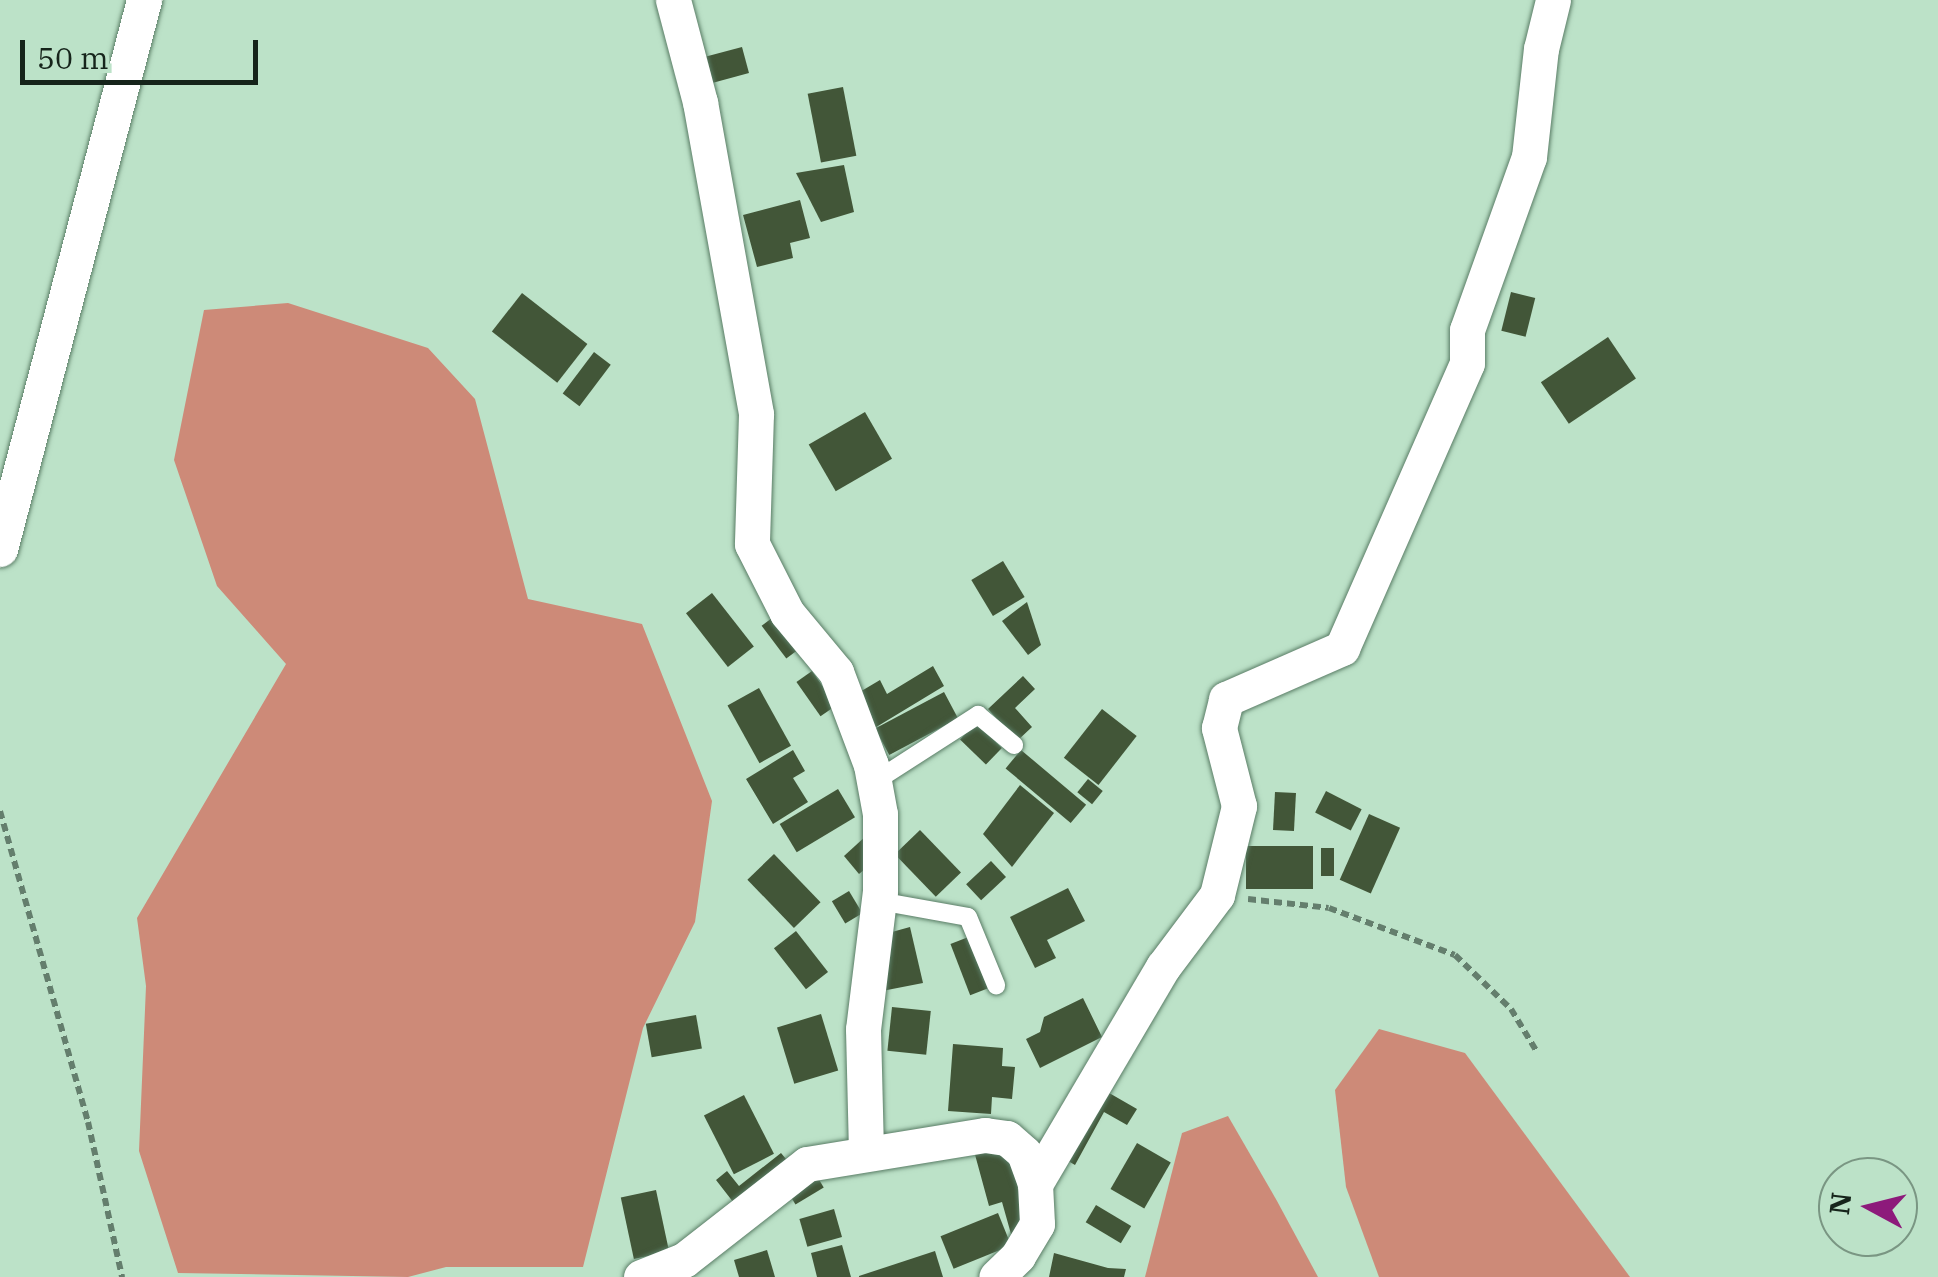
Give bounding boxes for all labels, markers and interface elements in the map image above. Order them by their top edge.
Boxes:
scale bar [25,20,262,82]
text: 50 m [37,38,109,77]
north arrow [1818,1157,1918,1257]
text: N [1820,1190,1859,1217]

